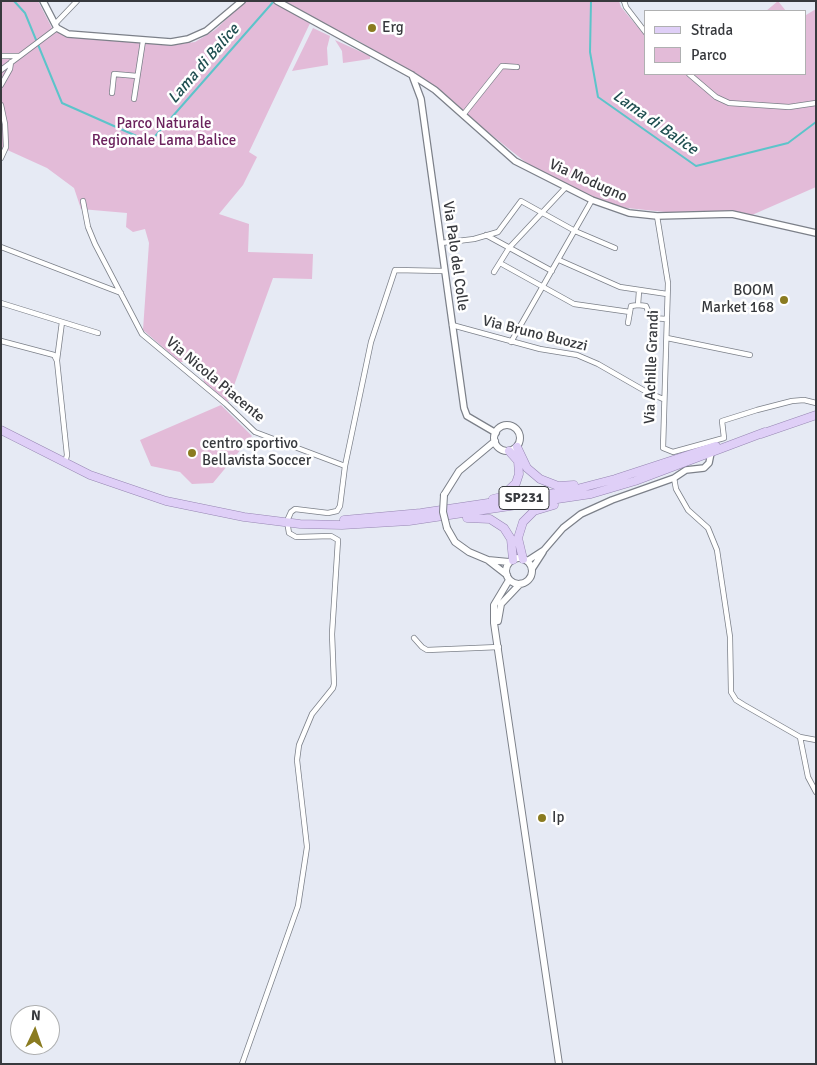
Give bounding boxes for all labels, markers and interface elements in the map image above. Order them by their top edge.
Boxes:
legend [644,10,807,75]
place label: Erg [382,19,404,37]
water label: Lama di Balice [164,20,244,108]
text: Strada [691,21,733,39]
marker: Erg [366,22,378,34]
text: Parco [691,46,727,64]
water label: Lama di Balice [609,87,701,159]
park label: Parco Naturale Regionale Lama Balice [92,115,236,150]
street label: Via Modugno [546,156,630,206]
street label: Via Palo del Colle [438,200,472,312]
place label: BOOM Market 168 [701,282,774,317]
marker: BOOM Market 168 [778,294,790,306]
street label: Via Achille Grandi [641,310,663,424]
street label: Via Bruno Buozzi [481,312,589,356]
street label: Via Nicola Piacente [162,333,268,427]
place label: centro sportivo Bellavista Soccer [202,435,311,470]
marker: centro sportivo Bellavista Soccer [186,447,198,459]
road number: SP231 [499,486,549,509]
place label: Ip [552,809,564,827]
marker: Ip [536,812,548,824]
north arrow [10,1005,60,1055]
text: N [30,1007,41,1024]

